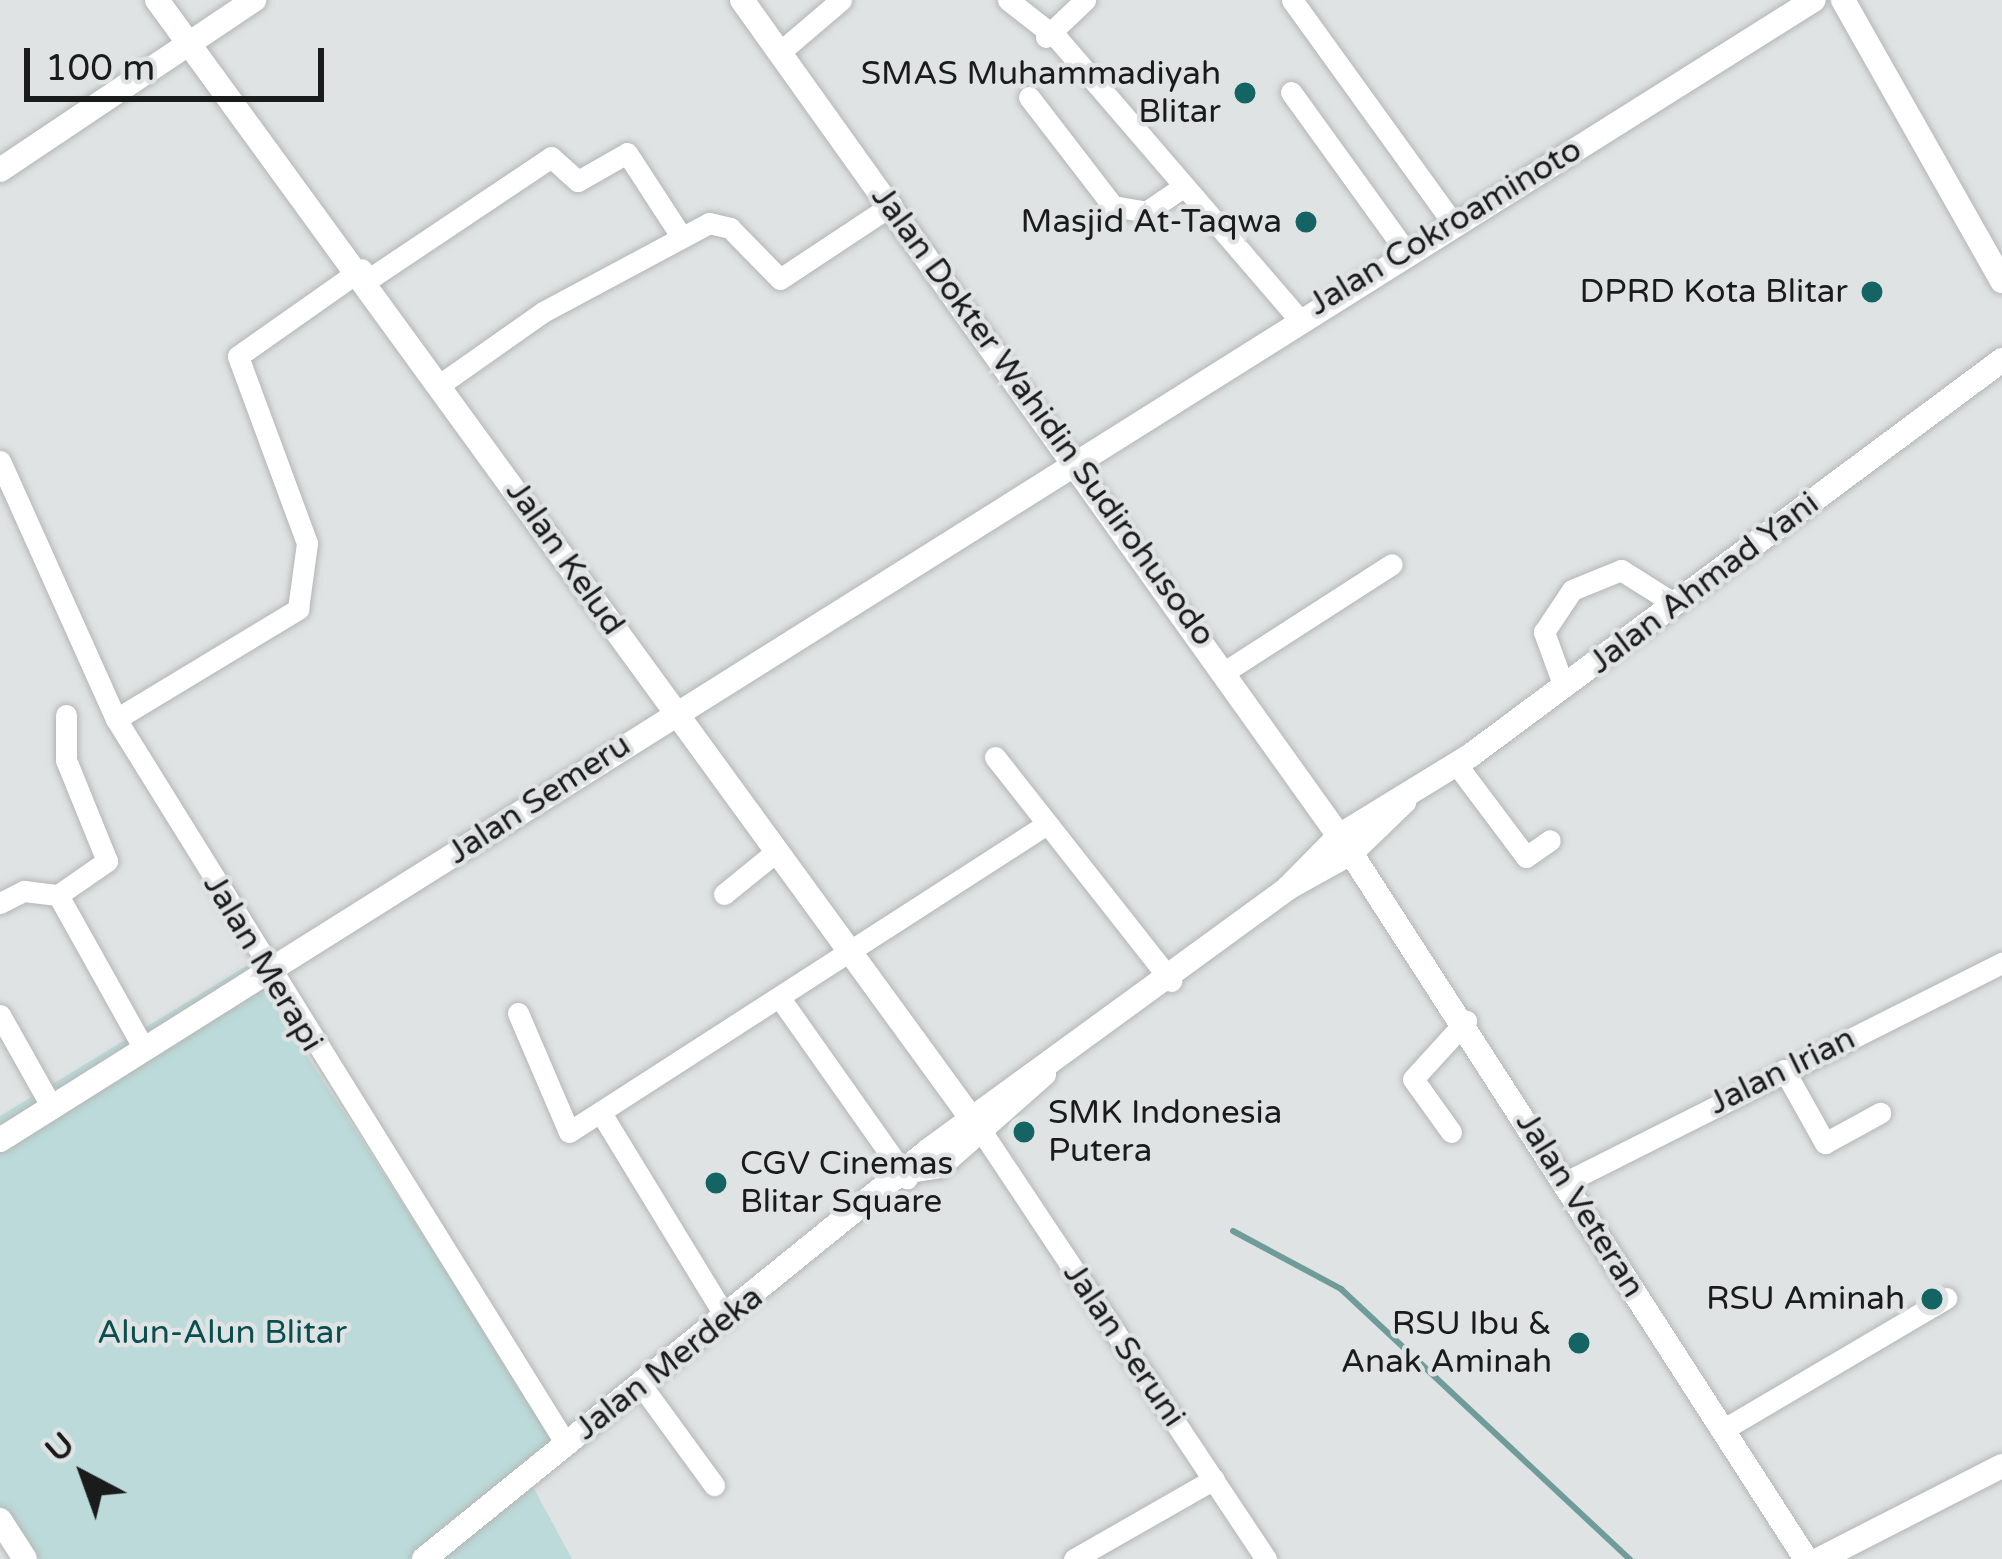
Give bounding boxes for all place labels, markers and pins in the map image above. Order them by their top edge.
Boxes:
place label: SMAS Muhammadiyah Blitar [861,54,1221,132]
marker: SMAS Muhammadiyah Blitar [1232,80,1258,106]
place label: Masjid At-Taqwa [1021,202,1282,242]
marker: Masjid At-Taqwa [1293,209,1319,235]
place label: DPRD Kota Blitar [1580,272,1848,312]
marker: DPRD Kota Blitar [1859,279,1885,305]
place label: SMK Indonesia Putera [1048,1093,1282,1171]
marker: SMK Indonesia Putera [1011,1119,1037,1145]
place label: CGV Cinemas Blitar Square [740,1144,953,1222]
marker: CGV Cinemas Blitar Square [703,1170,729,1196]
place label: RSU Aminah [1706,1279,1905,1319]
marker: RSU Aminah [1916,1283,1948,1315]
place label: RSU Ibu & Anak Aminah [1341,1304,1552,1382]
marker: RSU Ibu & Anak Aminah [1563,1327,1595,1359]

